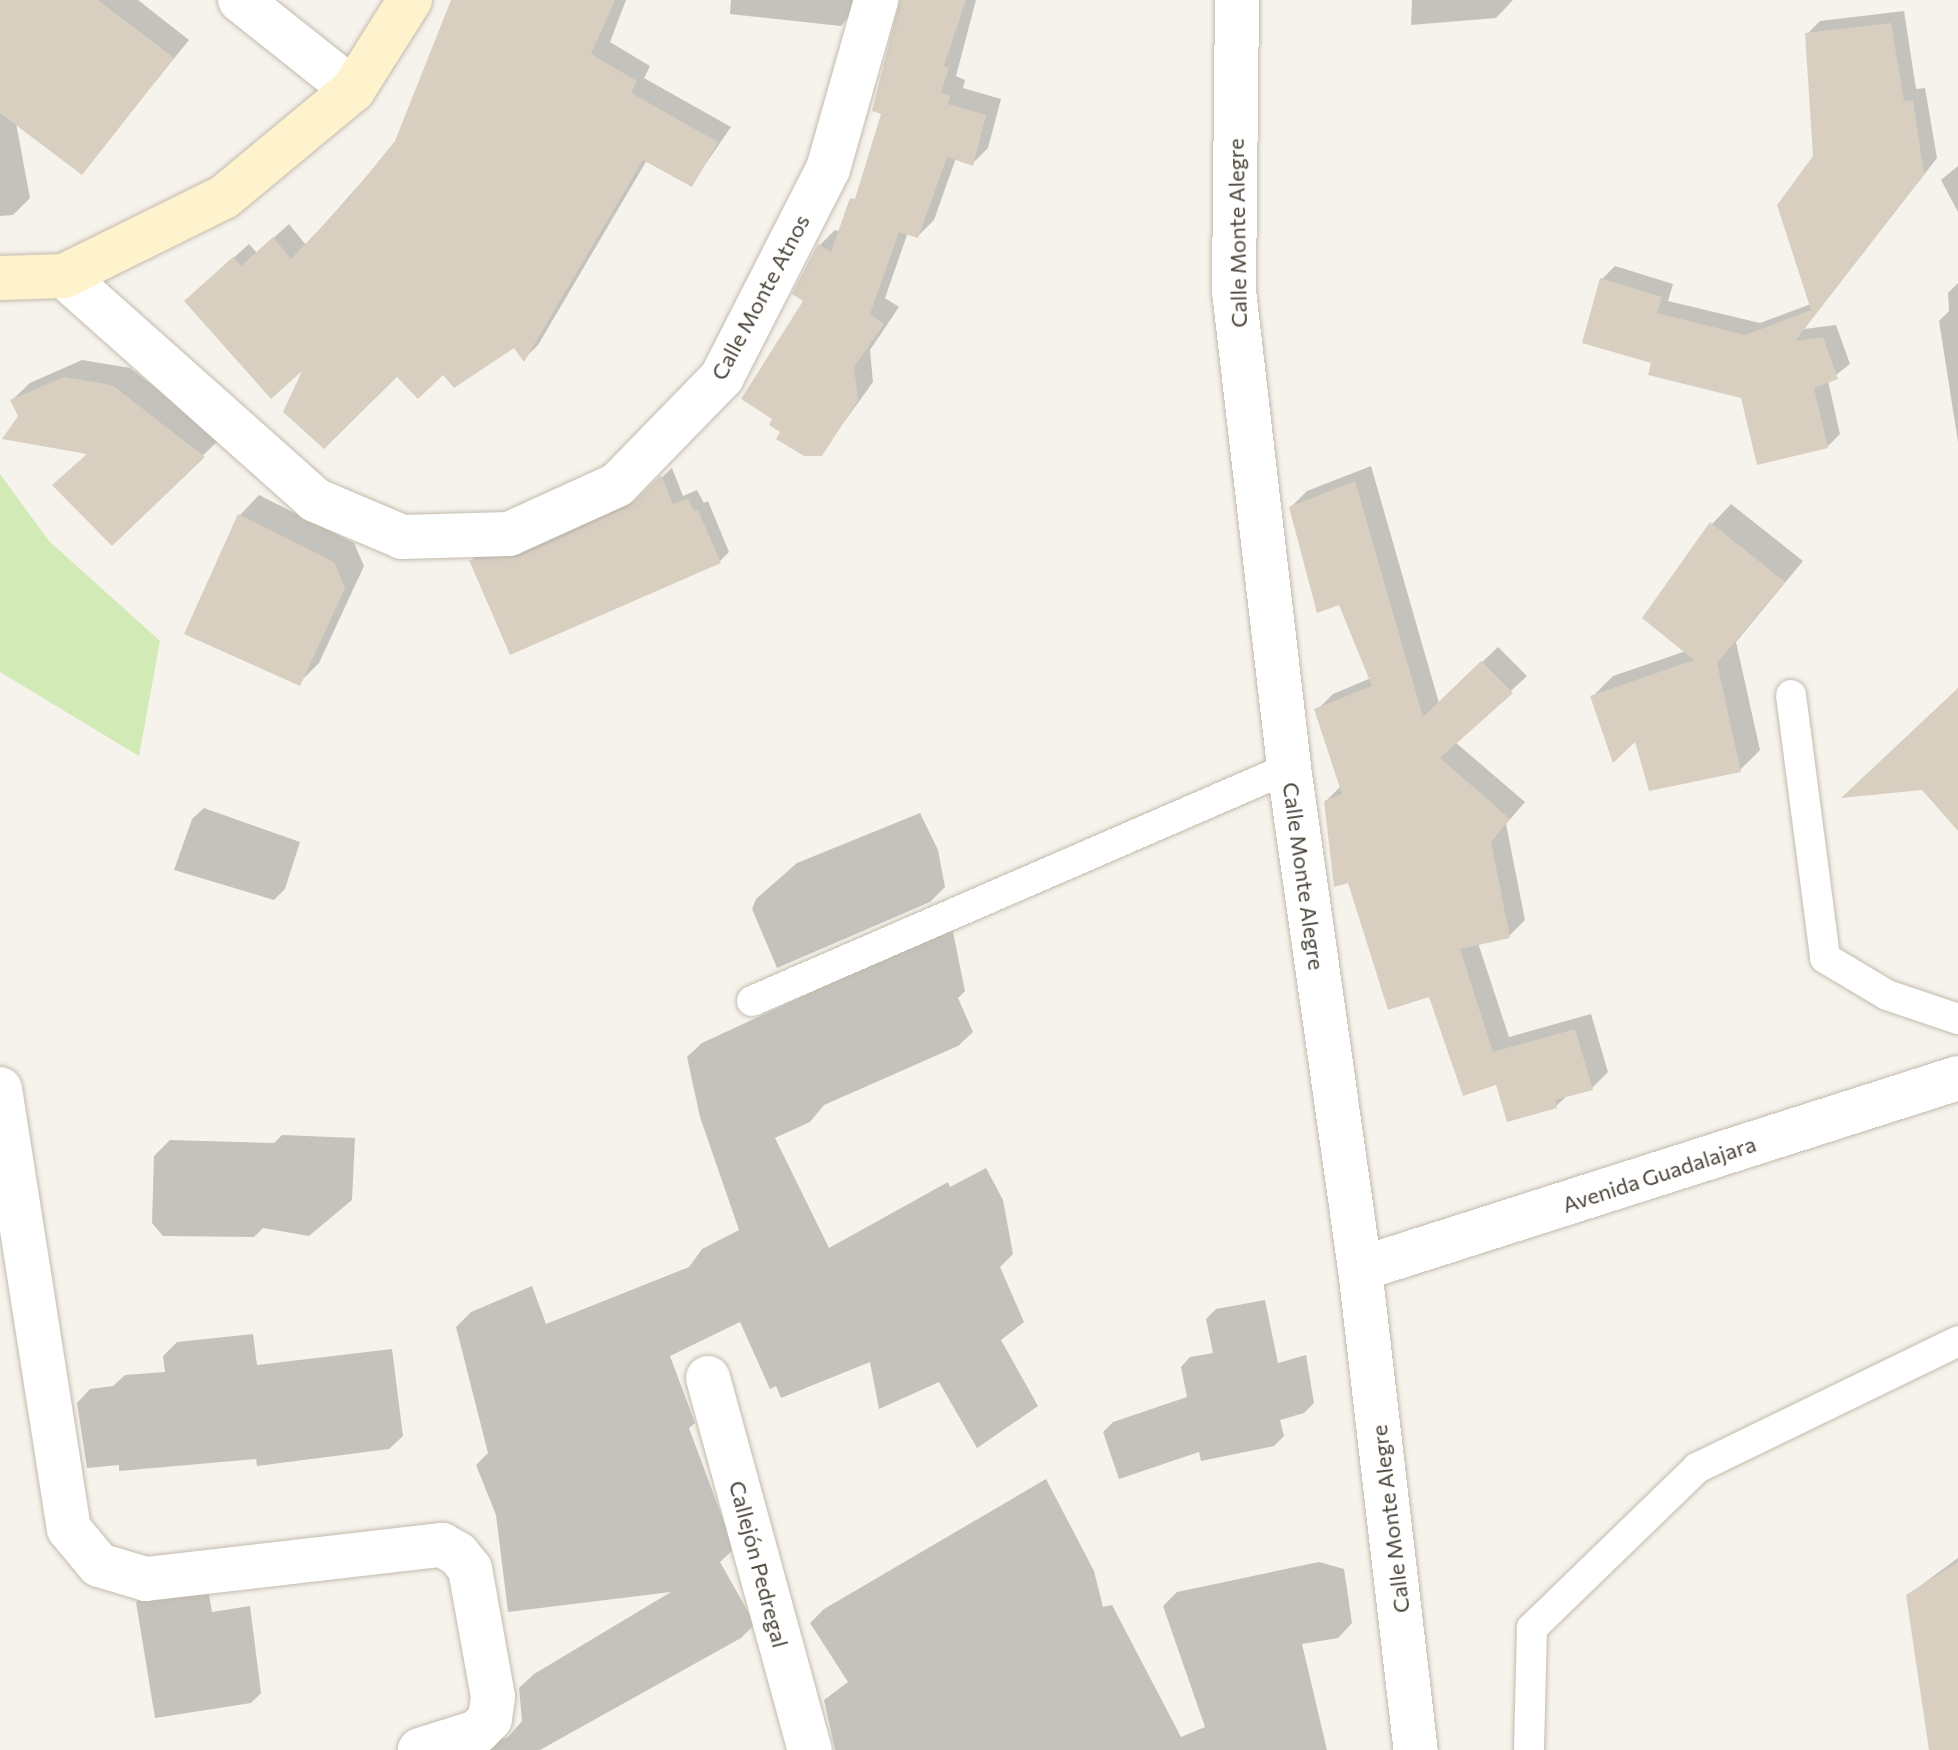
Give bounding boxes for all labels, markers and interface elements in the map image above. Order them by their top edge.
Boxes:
street label: Calle Monte Alegre [1222,138,1252,328]
street label: Calle Monte Atnos [705,210,815,384]
street label: Calle Monte Alegre [1278,780,1330,972]
street label: Avenida Guadalajara [1559,1130,1759,1218]
street label: Calle Monte Alegre [1365,1423,1415,1615]
street label: Callejón Pedregal [724,1478,794,1650]

